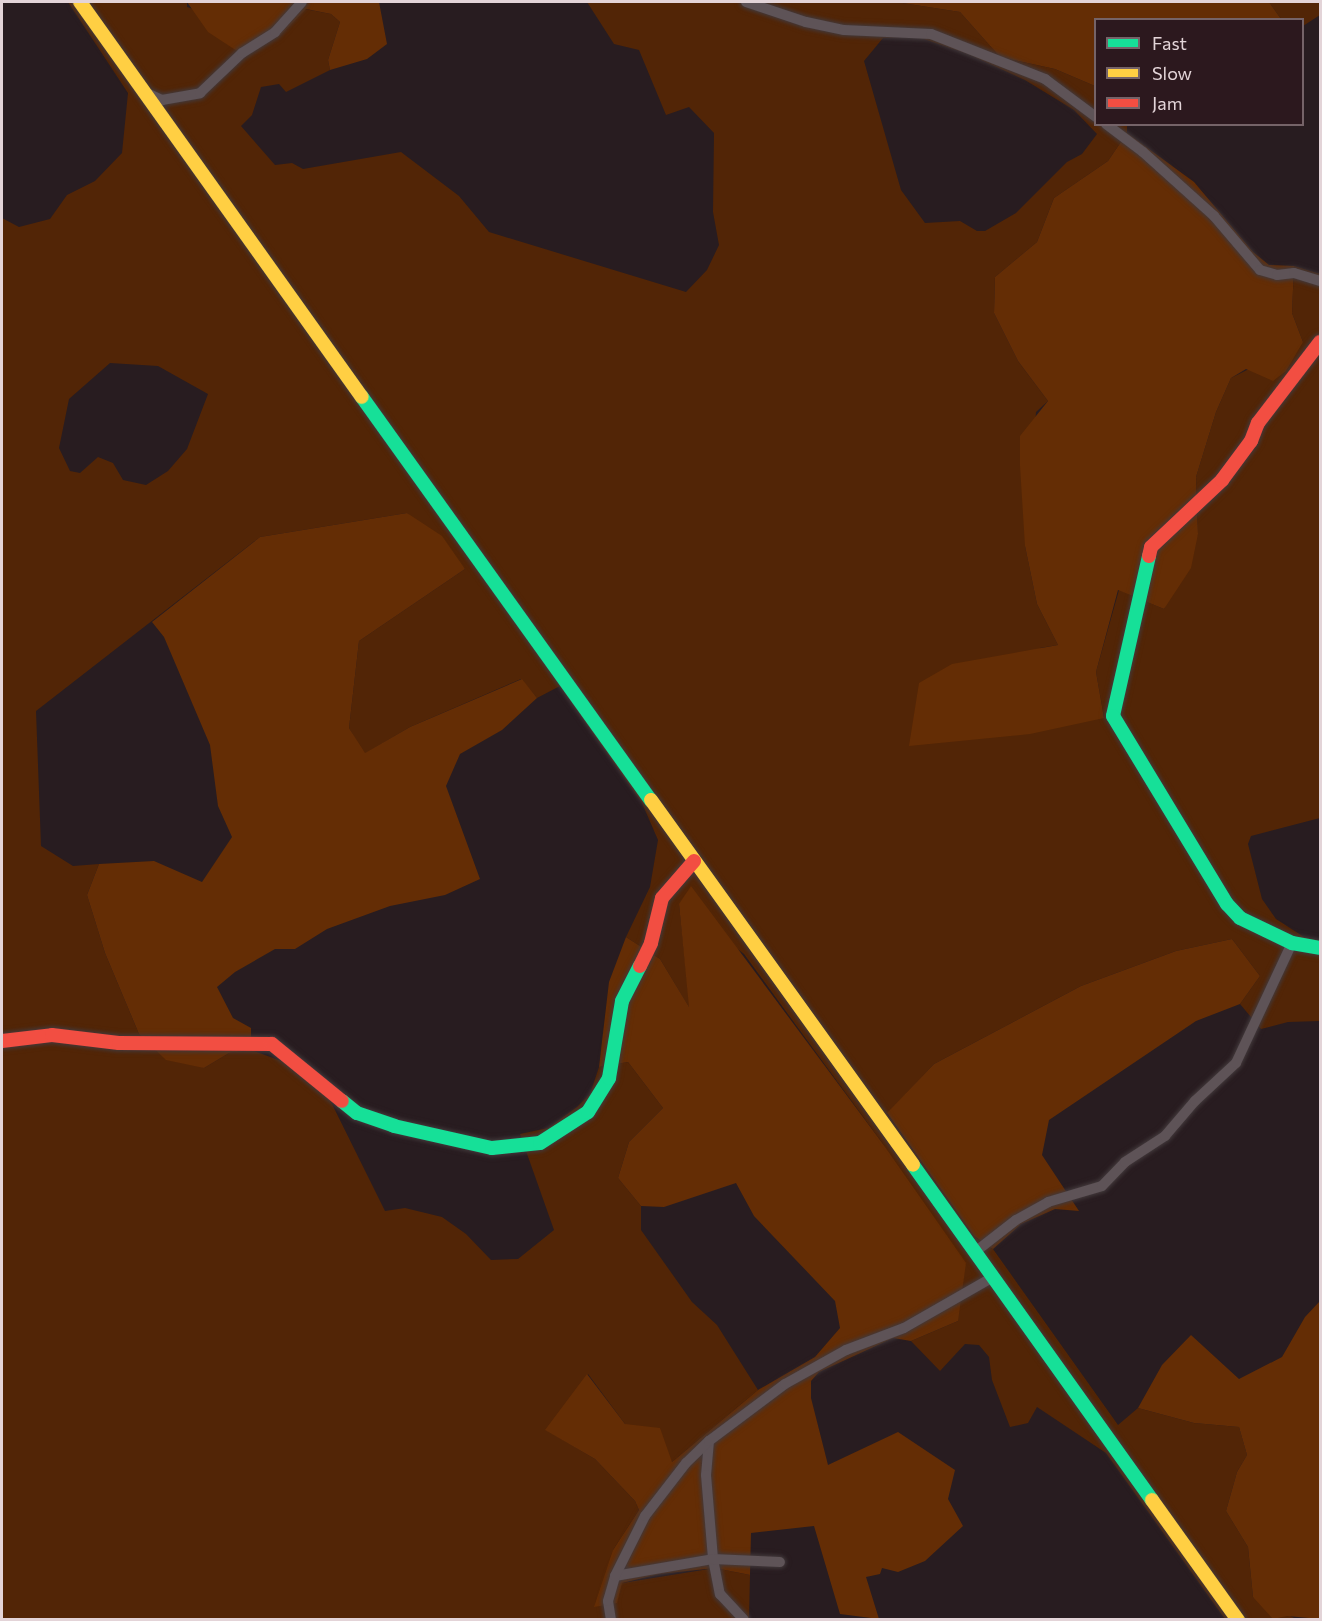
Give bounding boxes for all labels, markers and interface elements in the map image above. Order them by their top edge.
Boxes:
legend [1094,18,1304,126]
text: Fast [1152,32,1187,54]
text: Slow [1152,62,1192,84]
text: Jam [1152,92,1182,114]

